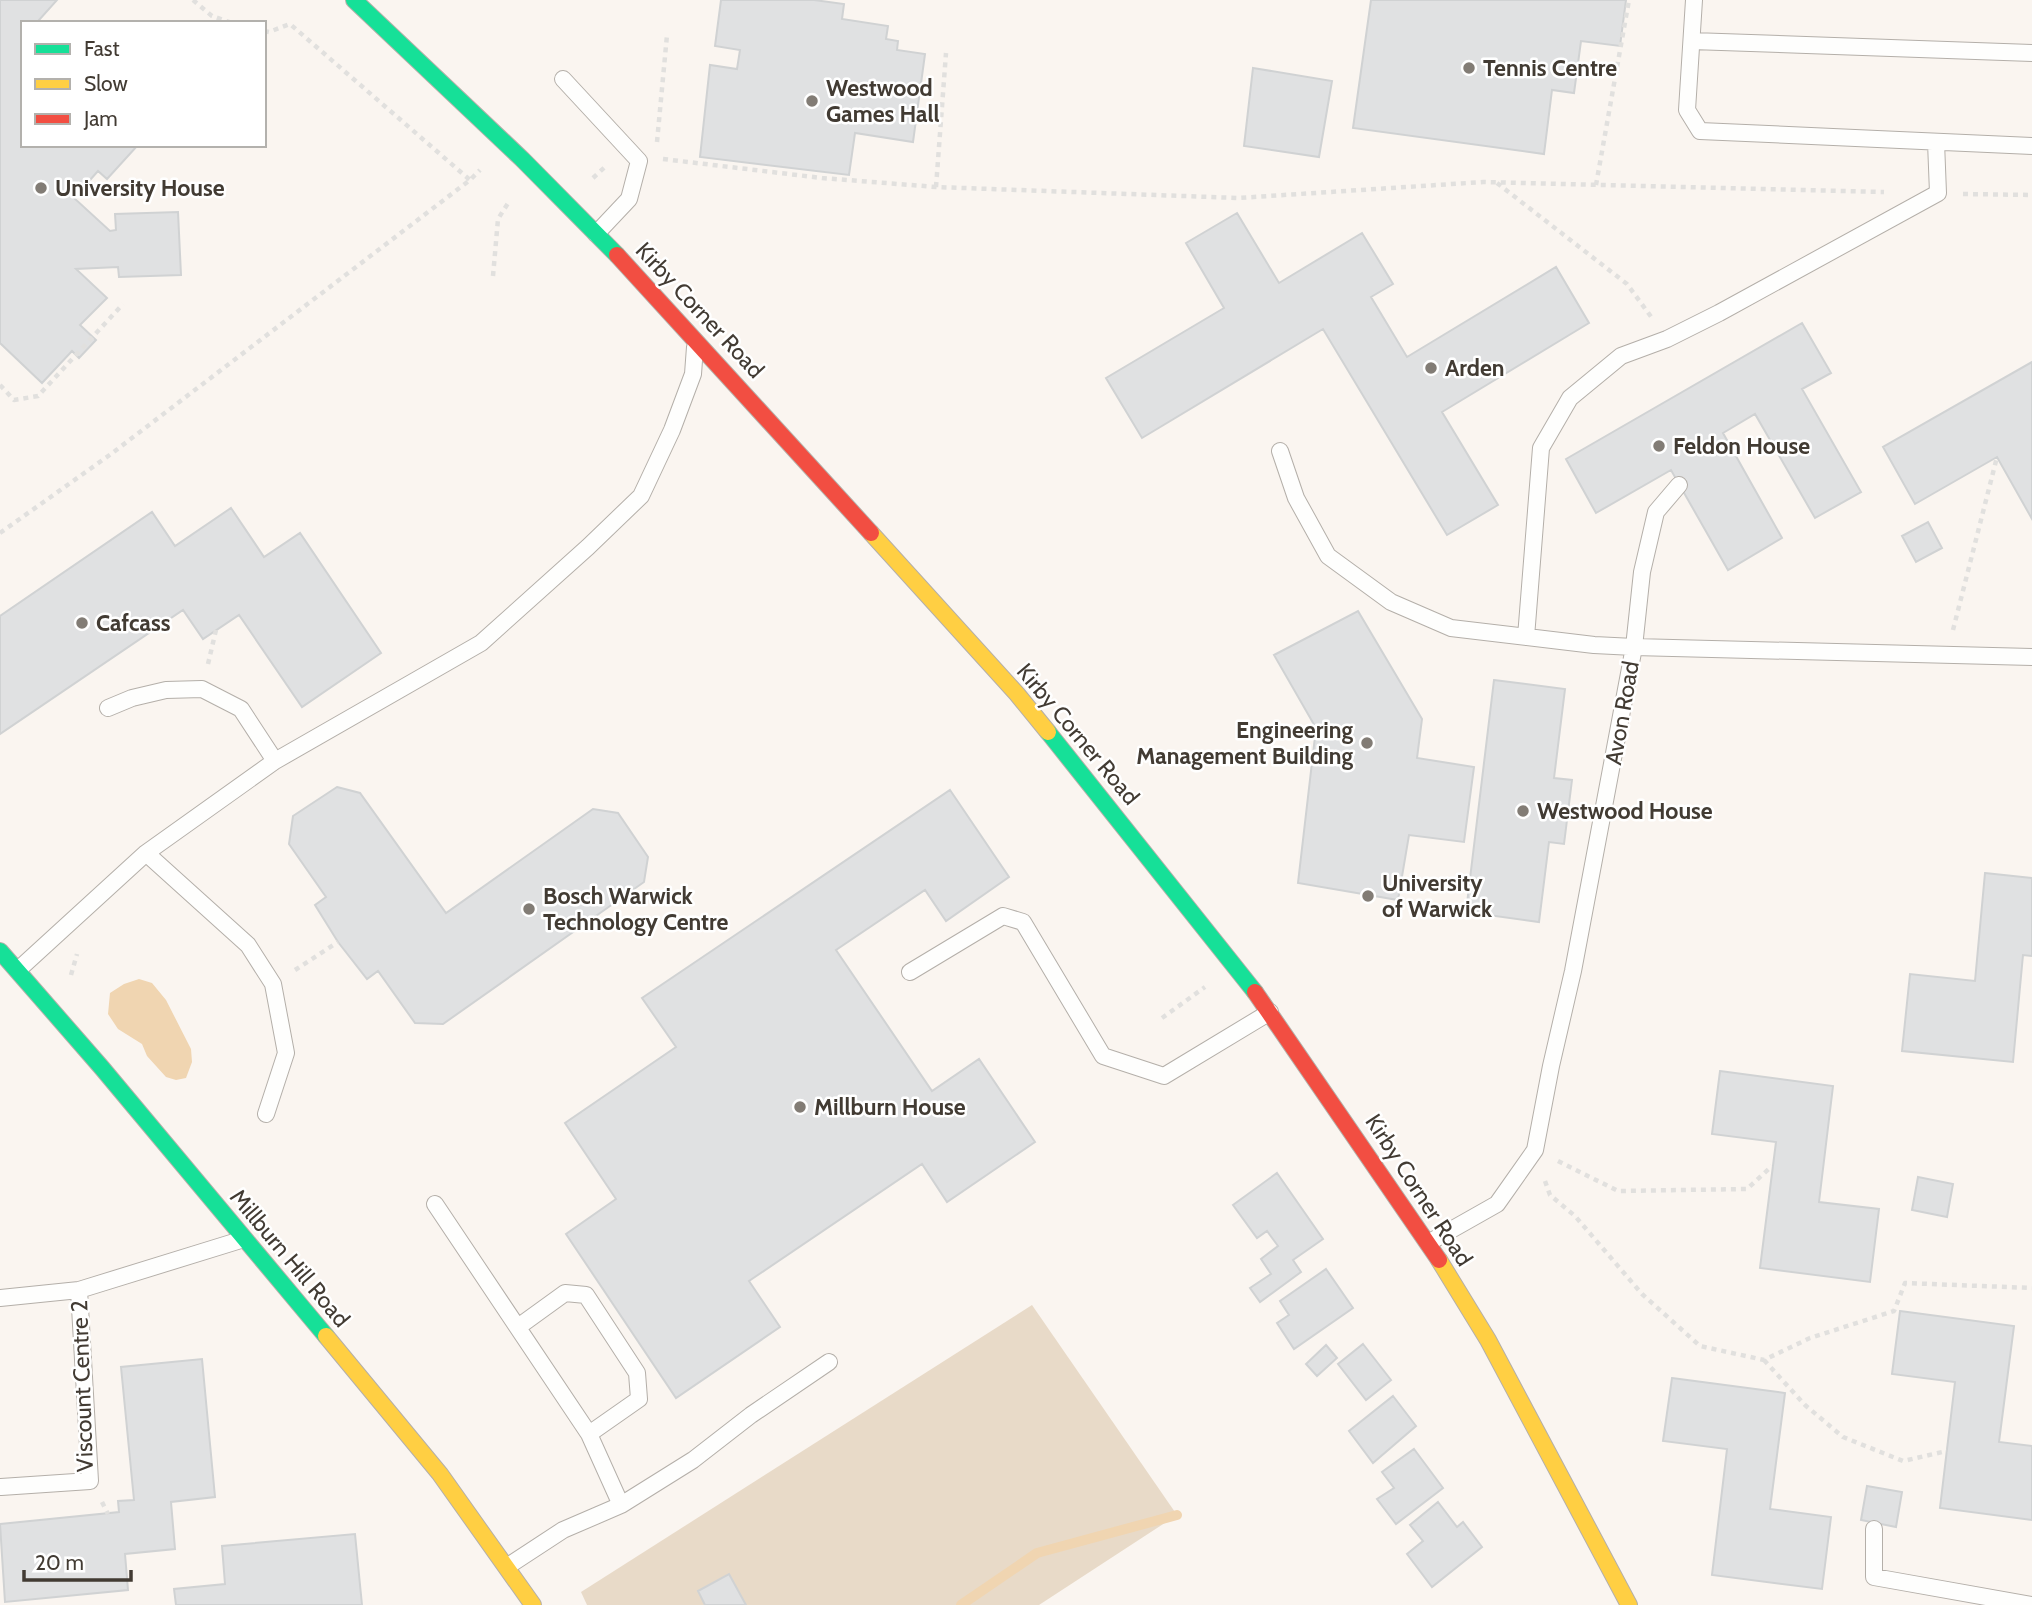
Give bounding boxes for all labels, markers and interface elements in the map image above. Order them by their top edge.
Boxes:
legend [21,21,266,147]
text: Fast [84,36,120,61]
place label: Tennis Centre [1483,54,1617,82]
marker: Tennis Centre [1461,60,1477,76]
text: Slow [84,71,128,96]
place label: Westwood Games Hall [826,74,940,128]
marker: Westwood Games Hall [804,93,820,109]
text: Jam [83,106,118,131]
place label: University House [55,174,225,202]
marker: University House [33,180,49,196]
street label: Kirby Corner Road [630,236,770,384]
place label: Arden [1445,354,1504,382]
marker: Arden [1423,360,1439,376]
place label: Feldon House [1673,432,1810,460]
marker: Feldon House [1651,438,1667,454]
place label: Cafcass [96,609,171,637]
marker: Cafcass [74,615,90,631]
street label: Kirby Corner Road [1011,658,1145,810]
street label: Avon Road [1599,659,1645,767]
place label: Engineering Management Building [1136,716,1353,770]
marker: Engineering Management Building [1359,735,1375,751]
place label: Westwood House [1537,797,1713,825]
marker: Westwood House [1515,803,1531,819]
place label: University of Warwick [1382,869,1493,923]
place label: Bosch Warwick Technology Centre [543,882,728,936]
marker: University of Warwick [1360,888,1376,904]
marker: Bosch Warwick Technology Centre [521,901,537,917]
place label: Millburn House [814,1093,966,1121]
marker: Millburn House [792,1099,808,1115]
street label: Kirby Corner Road [1359,1109,1479,1271]
street label: Millburn Hill Road [224,1183,356,1333]
street label: Viscount Centre 2 [65,1300,99,1472]
scale bar [24,1538,131,1582]
text: 20 m [35,1550,84,1575]

